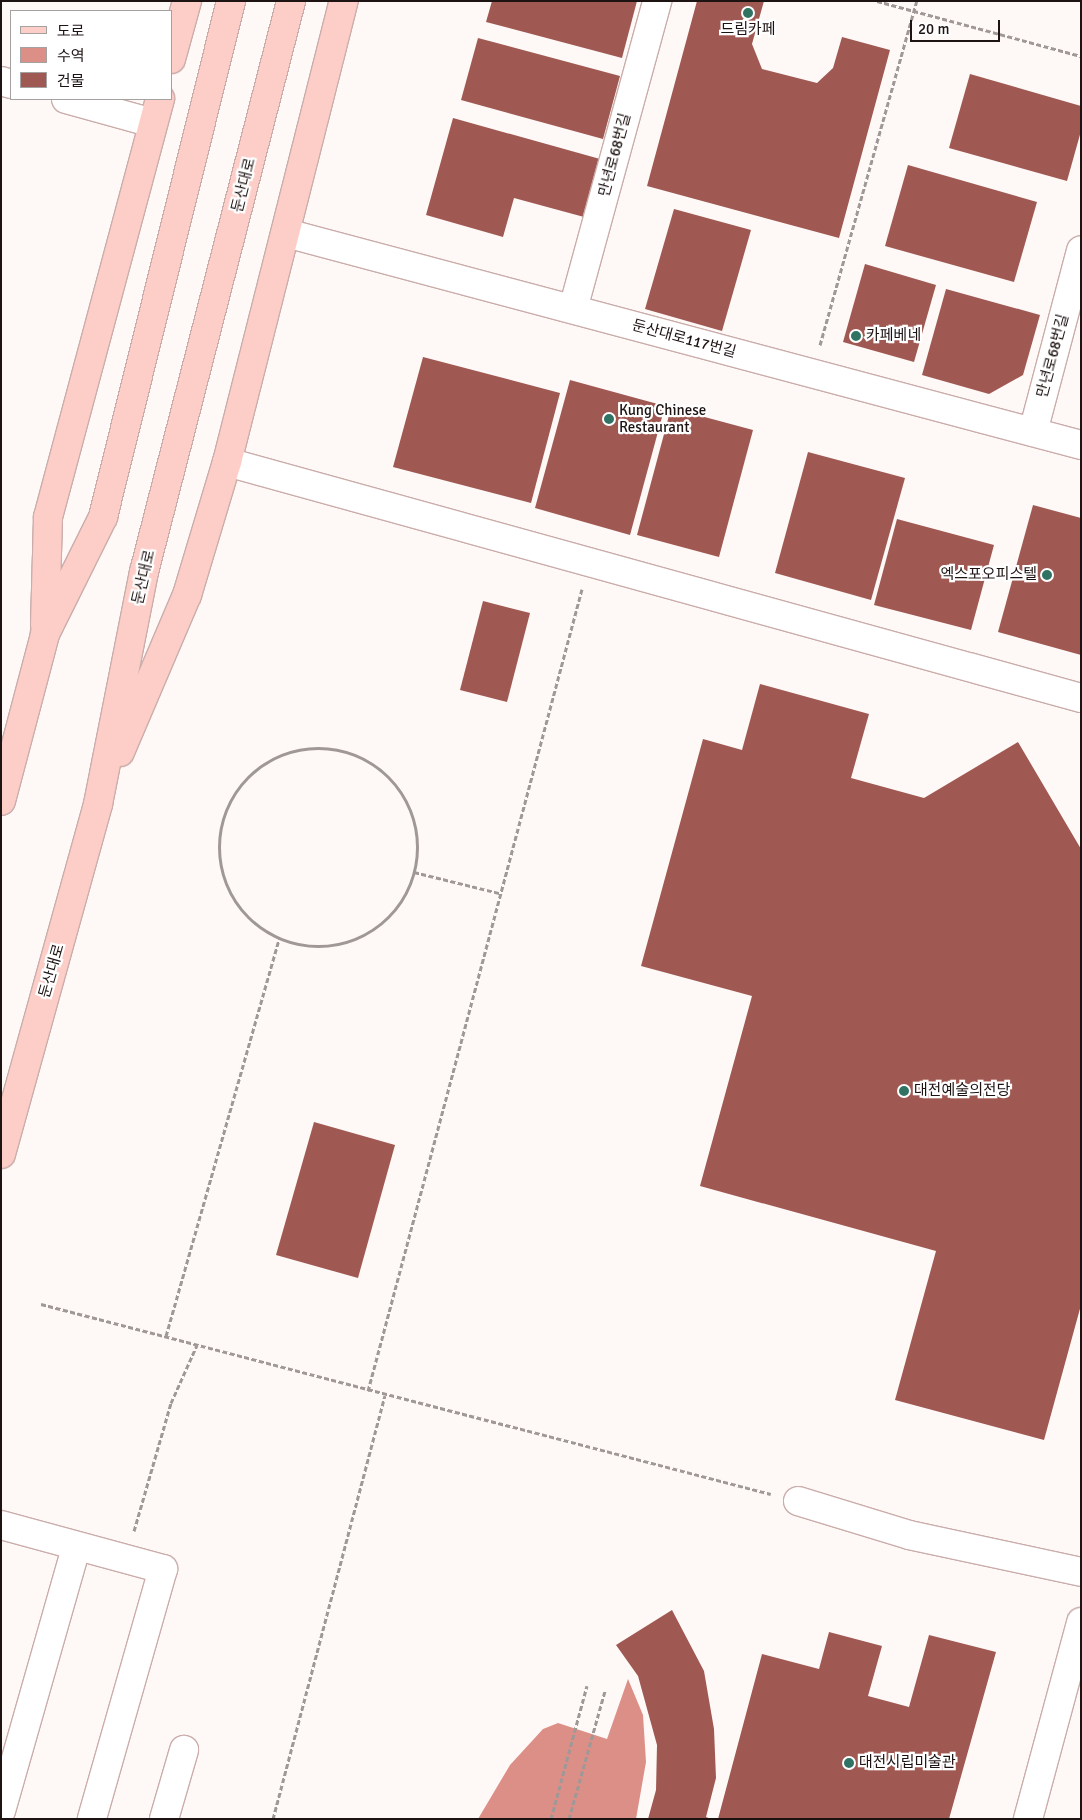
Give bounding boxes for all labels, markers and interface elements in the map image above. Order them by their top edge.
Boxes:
marker: 드림카페 [742,7,754,19]
legend [10,10,172,100]
scale bar [912,10,1002,42]
text: 20 m [918,20,949,38]
place label: 드림카페 [720,21,776,39]
text: 도로 [57,22,85,40]
text: 수역 [57,47,85,65]
text: 건물 [57,72,85,90]
street label: 만년로68번길 [595,112,635,198]
street label: 둔산대로 [229,156,259,214]
street label: 만년로68번길 [1033,313,1073,399]
street label: 둔산대로117번길 [630,316,738,362]
place label: 카페베네 [866,327,921,345]
marker: 카페베네 [850,330,862,342]
place label: Kung Chinese Restaurant [619,401,706,436]
marker: Kung Chinese Restaurant [603,413,615,425]
street label: 둔산대로 [129,548,159,606]
place label: 엑스포오피스텔 [940,566,1037,584]
marker: 엑스포오피스텔 [1041,569,1053,581]
street label: 둔산대로 [36,942,68,1000]
place label: 대전예술의전당 [914,1082,1011,1100]
marker: 대전예술의전당 [898,1085,910,1097]
place label: 대전시립미술관 [859,1754,956,1772]
marker: 대전시립미술관 [843,1757,855,1769]

